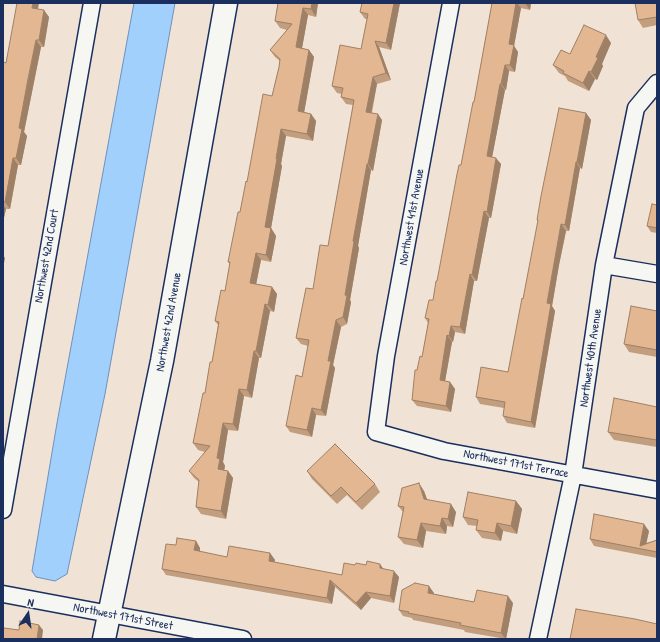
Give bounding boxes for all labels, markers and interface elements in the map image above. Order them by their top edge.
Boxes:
street label: Northwest 41st Avenue [396,168,428,266]
street label: Northwest 42nd Court [32,208,62,304]
street label: Northwest 42nd Avenue [153,271,185,373]
street label: Northwest 40th Avenue [577,308,605,408]
street label: Northwest 171st Terrace [462,447,570,481]
north arrow [8,594,48,634]
text: N [26,595,35,610]
street label: Northwest 171st Street [72,600,174,634]

